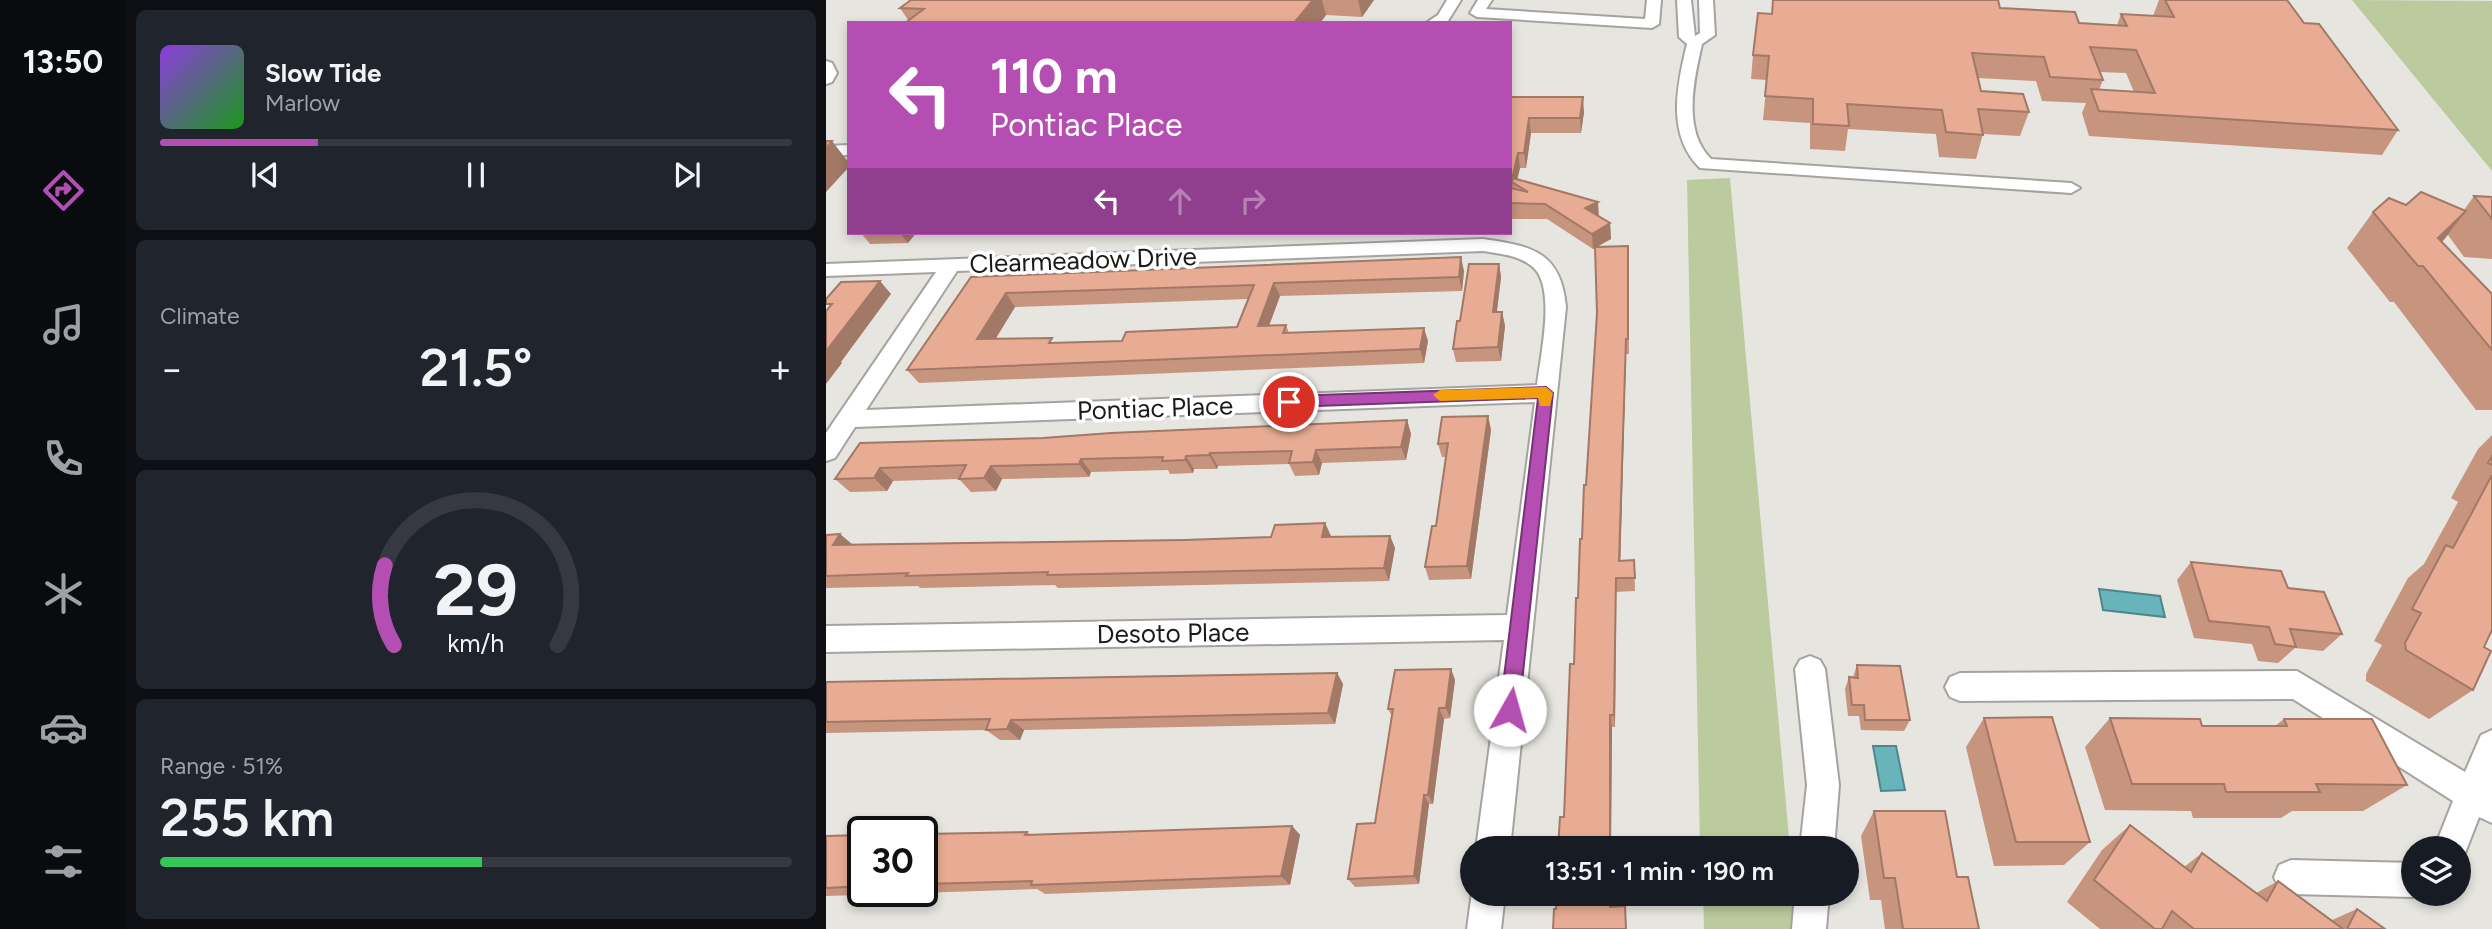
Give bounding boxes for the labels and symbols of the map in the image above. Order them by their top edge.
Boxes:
street label: Clearmeadow Drive [969,240,1197,280]
pin [1259,372,1319,432]
street label: Pontiac Place [1076,389,1234,427]
street label: Desoto Place [1096,616,1250,650]
position arrow [1473,673,1547,747]
speed limit sign: 30 [847,816,938,907]

